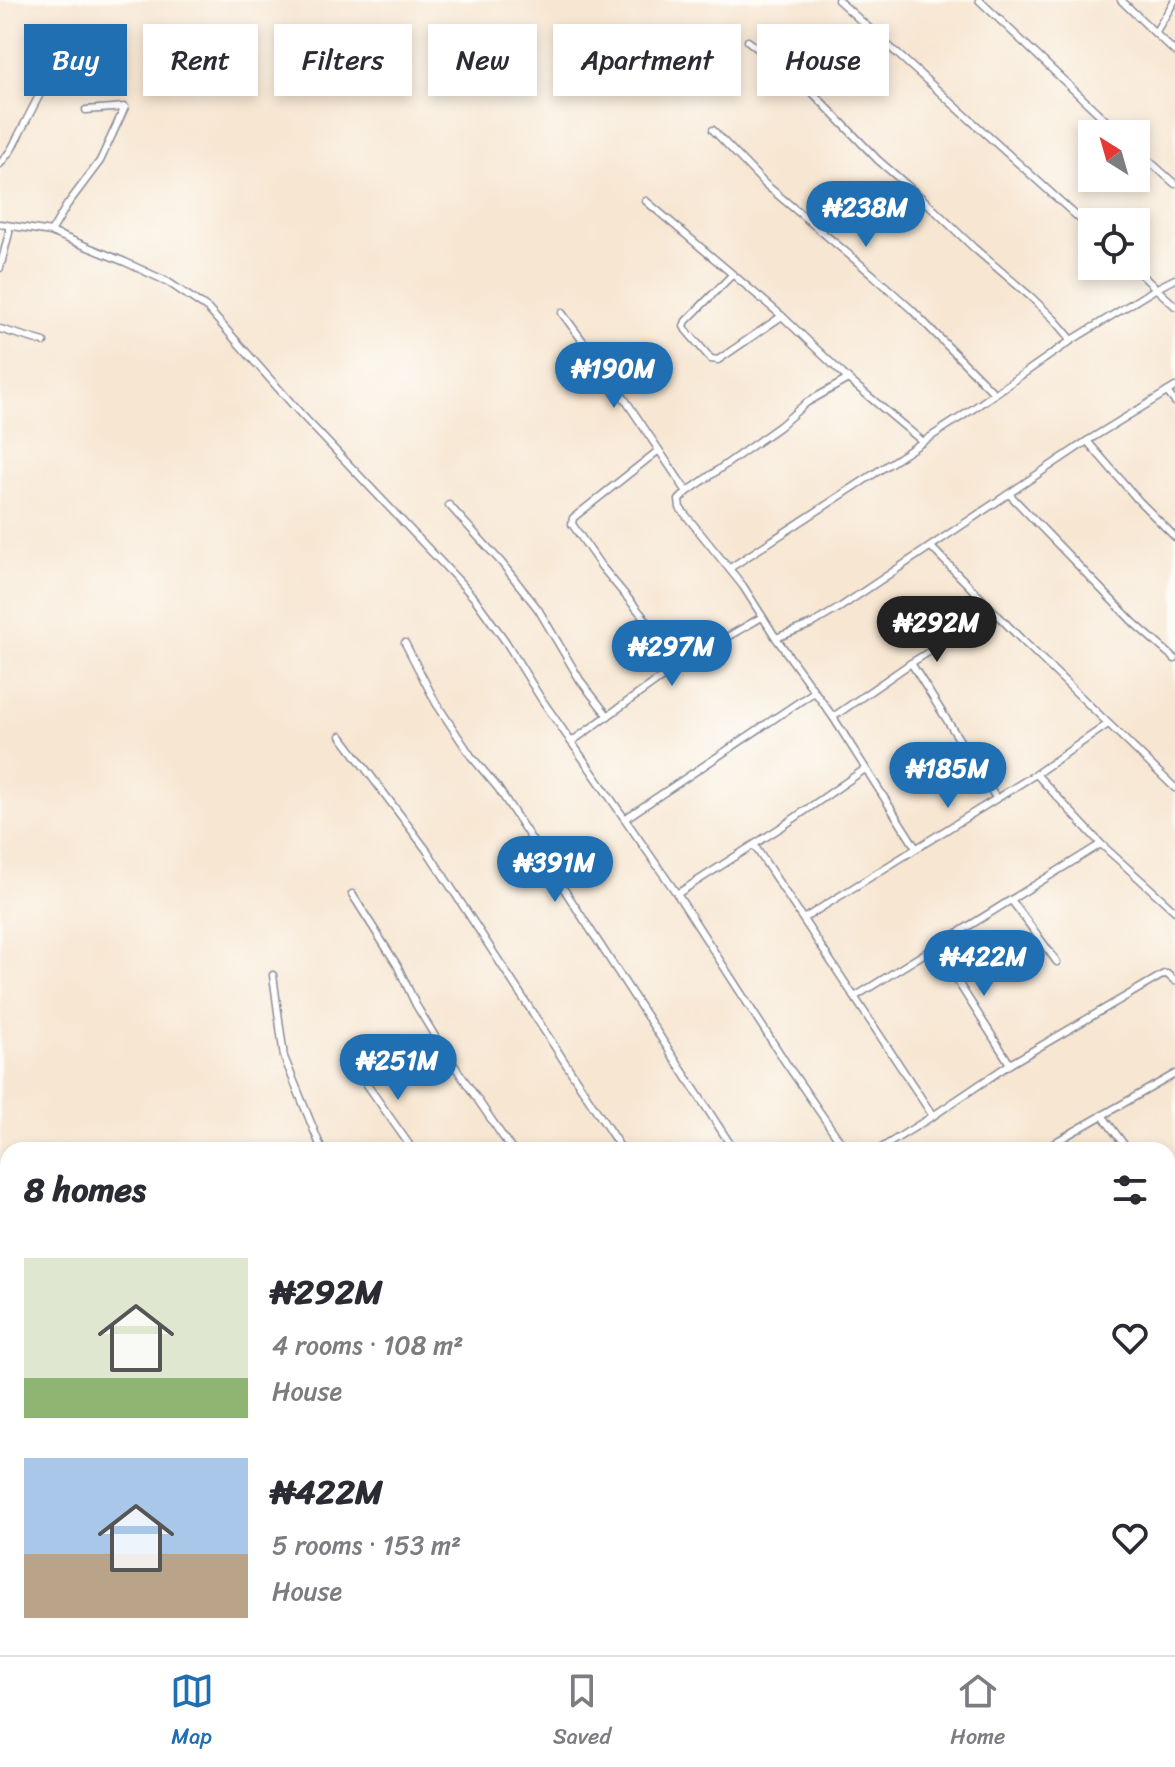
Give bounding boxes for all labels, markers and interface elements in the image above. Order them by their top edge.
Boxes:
chip: Buy [24,24,127,96]
chip: Rent [143,24,258,96]
chip: Filters [274,24,412,96]
chip: New [428,24,537,96]
chip: Apartment [553,24,741,96]
chip: House [757,24,889,96]
north arrow [1078,120,1150,192]
map controls [1078,120,1150,280]
pin: ₦238M [810,181,922,249]
text: ₦238M [824,184,908,230]
button: locate [1078,208,1150,280]
pin: ₦190M [558,342,670,410]
text: ₦190M [573,345,655,391]
pin: ₦292M [881,596,993,664]
text: ₦292M [895,599,979,645]
pin: ₦297M [616,620,728,688]
text: ₦297M [630,623,714,669]
pin: ₦185M [892,742,1004,810]
text: ₦185M [907,745,989,791]
pin: ₦391M [499,836,611,904]
text: ₦391M [515,839,595,885]
pin: ₦422M [928,930,1040,998]
text: ₦422M [942,933,1026,979]
pin: ₦251M [342,1034,454,1102]
text: ₦251M [358,1037,438,1083]
text: 8 homes [24,1160,146,1220]
icon: filters [1108,1168,1152,1212]
text: ₦292M [272,1262,382,1322]
icon: home [88,1290,184,1386]
icon: heart [1108,1316,1152,1360]
text: 4 rooms · 108 m² [272,1322,463,1368]
text: House [272,1368,342,1414]
text: ₦422M [272,1462,383,1522]
icon: home [88,1490,184,1586]
icon: heart [1108,1516,1152,1560]
text: 5 rooms · 153 m² [272,1522,461,1568]
text: House [272,1568,342,1614]
tab: Map [170,1669,214,1756]
tab: Saved [553,1669,611,1756]
tab: Home [950,1669,1005,1756]

